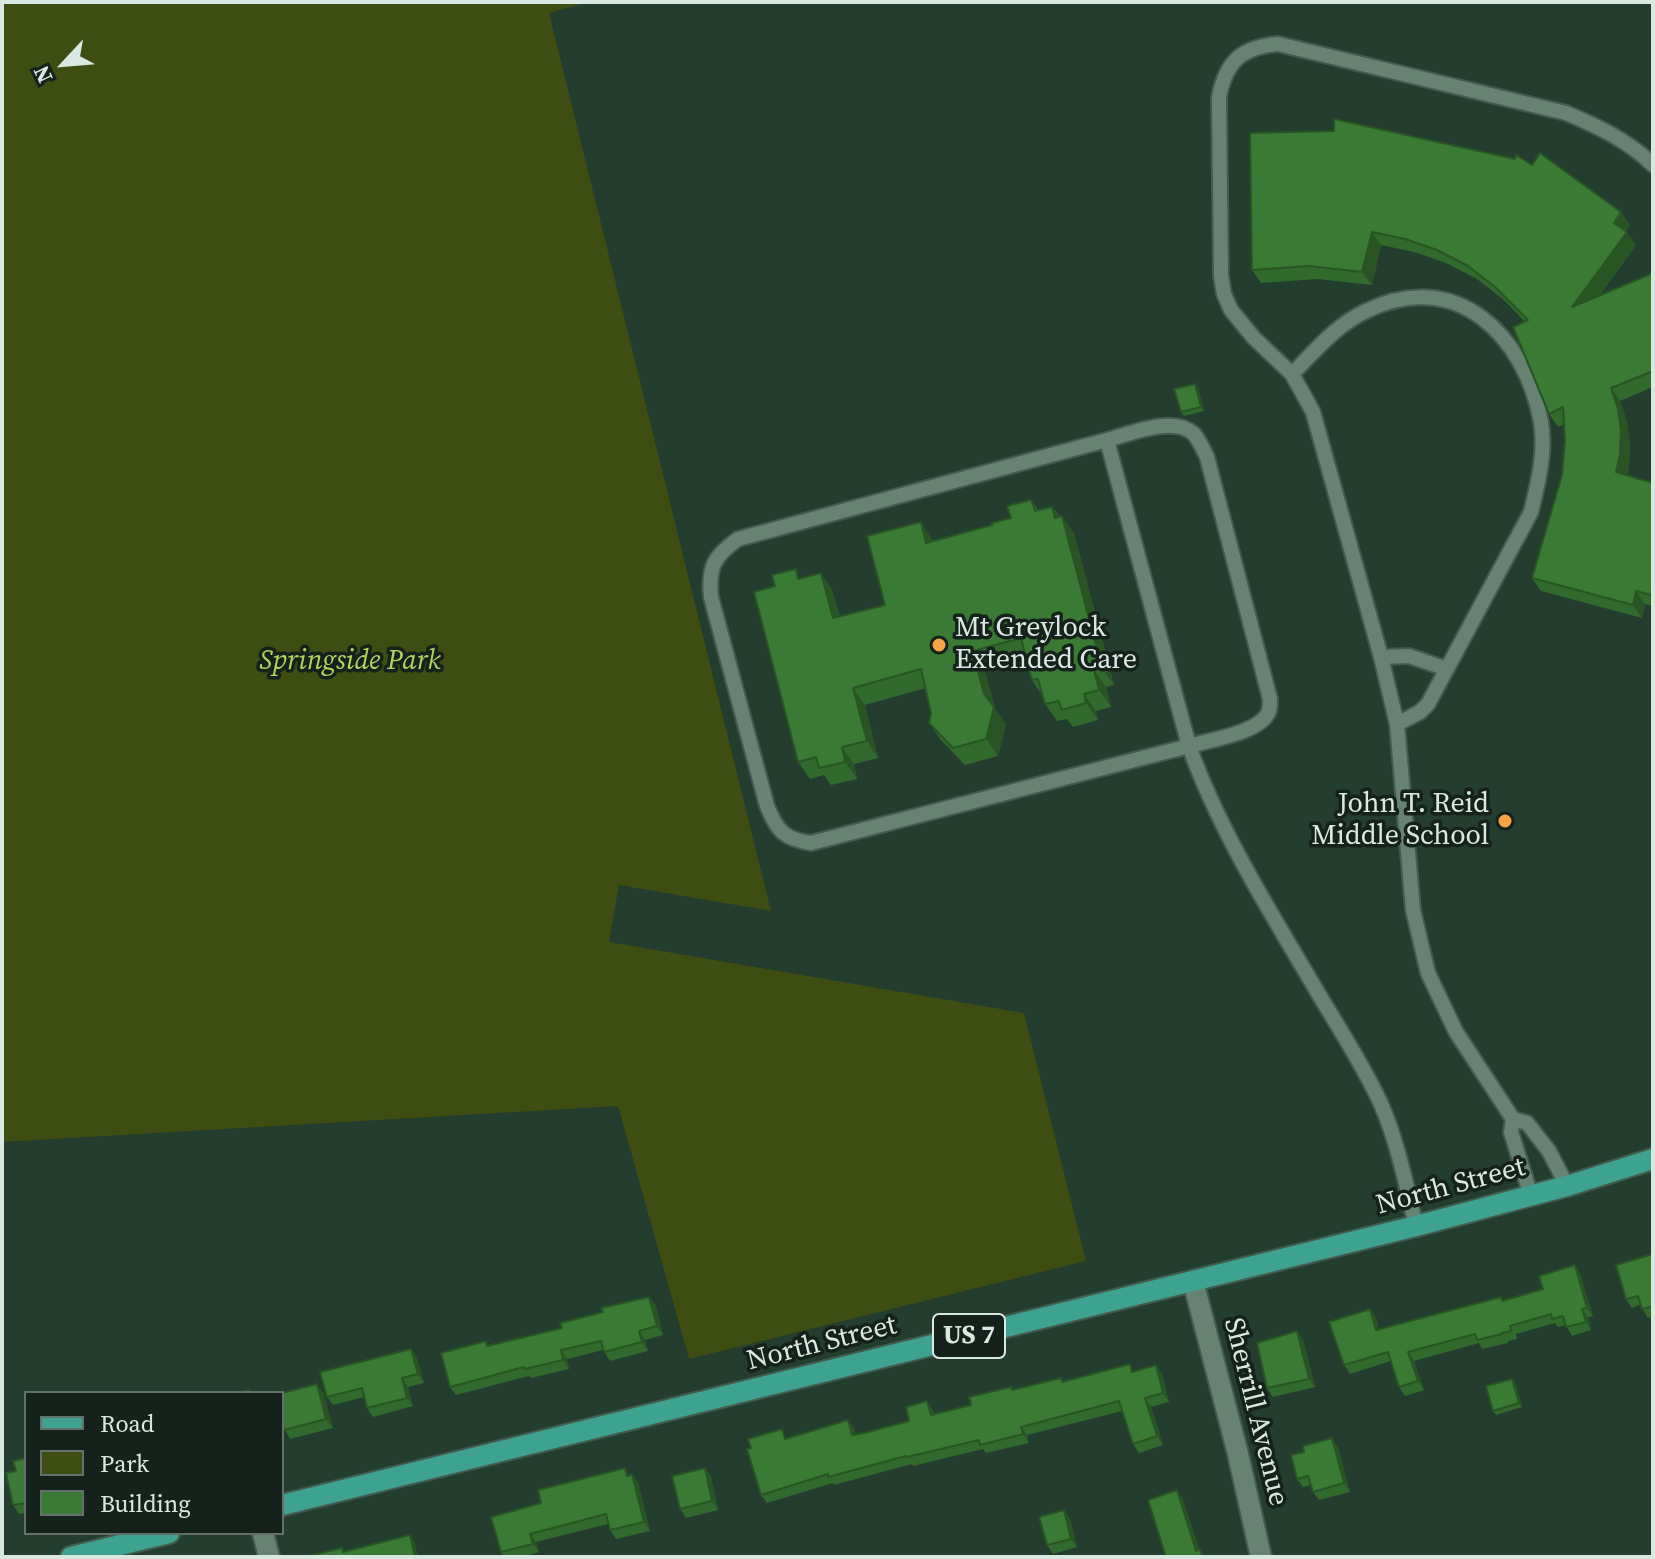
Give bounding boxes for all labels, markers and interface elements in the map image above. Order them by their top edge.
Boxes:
north arrow [24,24,104,104]
text: N [25,61,59,88]
place label: Mt Greylock Extended Care [955,612,1137,678]
marker: Mt Greylock Extended Care [930,636,948,654]
park label: Springside Park [259,645,441,679]
place label: John T. Reid Middle School [1311,788,1489,854]
marker: John T. Reid Middle School [1496,812,1514,830]
street label: North Street [1373,1151,1529,1223]
street label: North Street [744,1309,900,1379]
road number: US 7 [933,1314,1005,1358]
street label: Sherrill Avenue [1215,1315,1295,1509]
legend [24,1391,284,1535]
text: Road [100,1407,154,1440]
text: Park [100,1447,149,1480]
text: Building [100,1487,191,1520]

